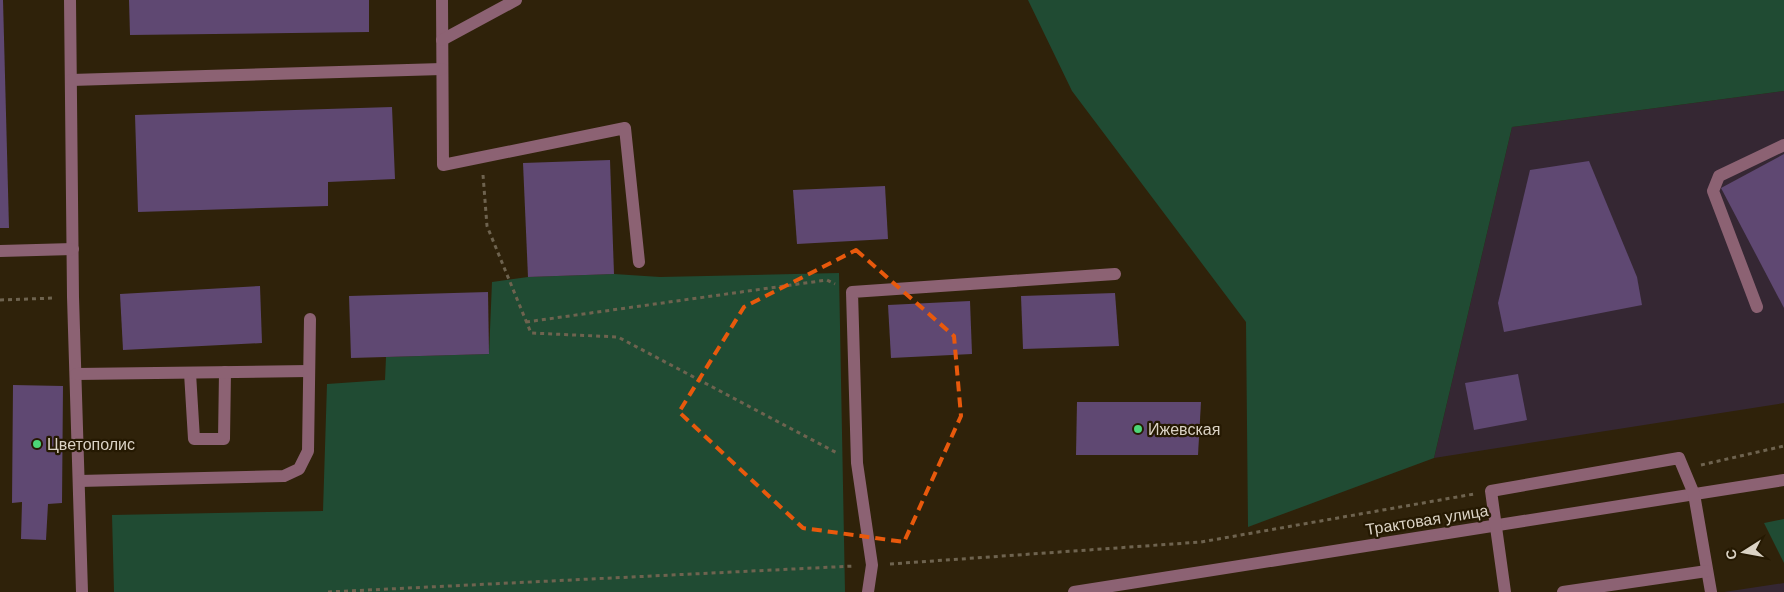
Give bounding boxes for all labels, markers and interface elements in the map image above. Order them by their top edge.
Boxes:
place label: Ижевская [1148,419,1220,440]
marker: Ижевская [1132,423,1144,435]
place label: Цветополис [47,434,135,455]
marker: Цветополис [31,438,43,450]
street label: Трактовая улица [1364,500,1490,540]
north arrow [1719,527,1769,577]
text: С [1721,548,1741,561]

